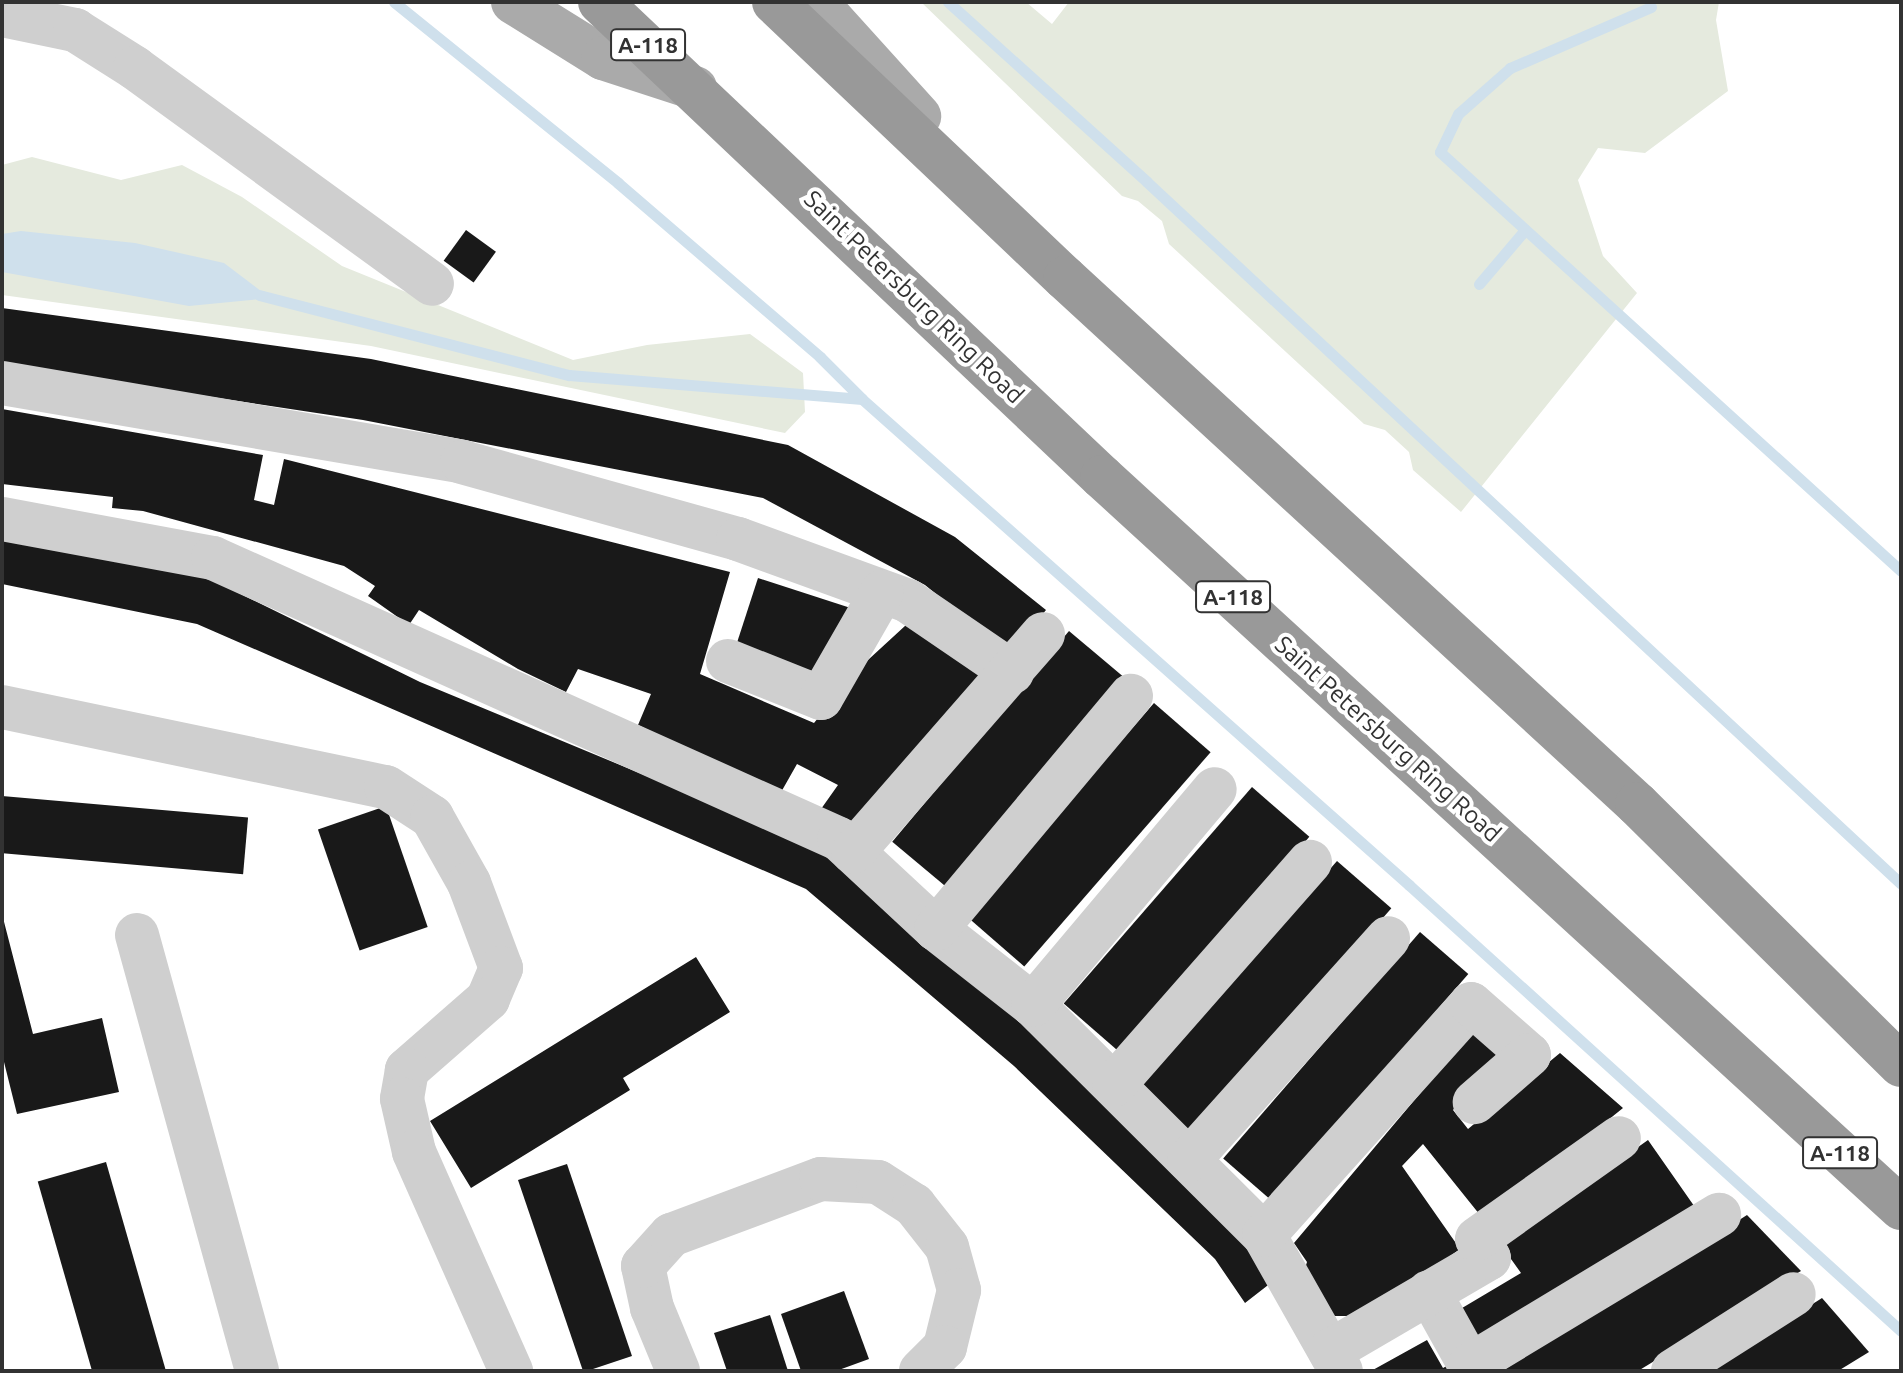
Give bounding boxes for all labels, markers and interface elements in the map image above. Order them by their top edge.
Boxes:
road number: А-118 [610,27,686,63]
street label: Saint Petersburg Ring Road [798,185,1030,409]
road number: А-118 [1195,579,1271,615]
street label: Saint Petersburg Ring Road [1269,630,1507,848]
road number: А-118 [1802,1135,1878,1171]

